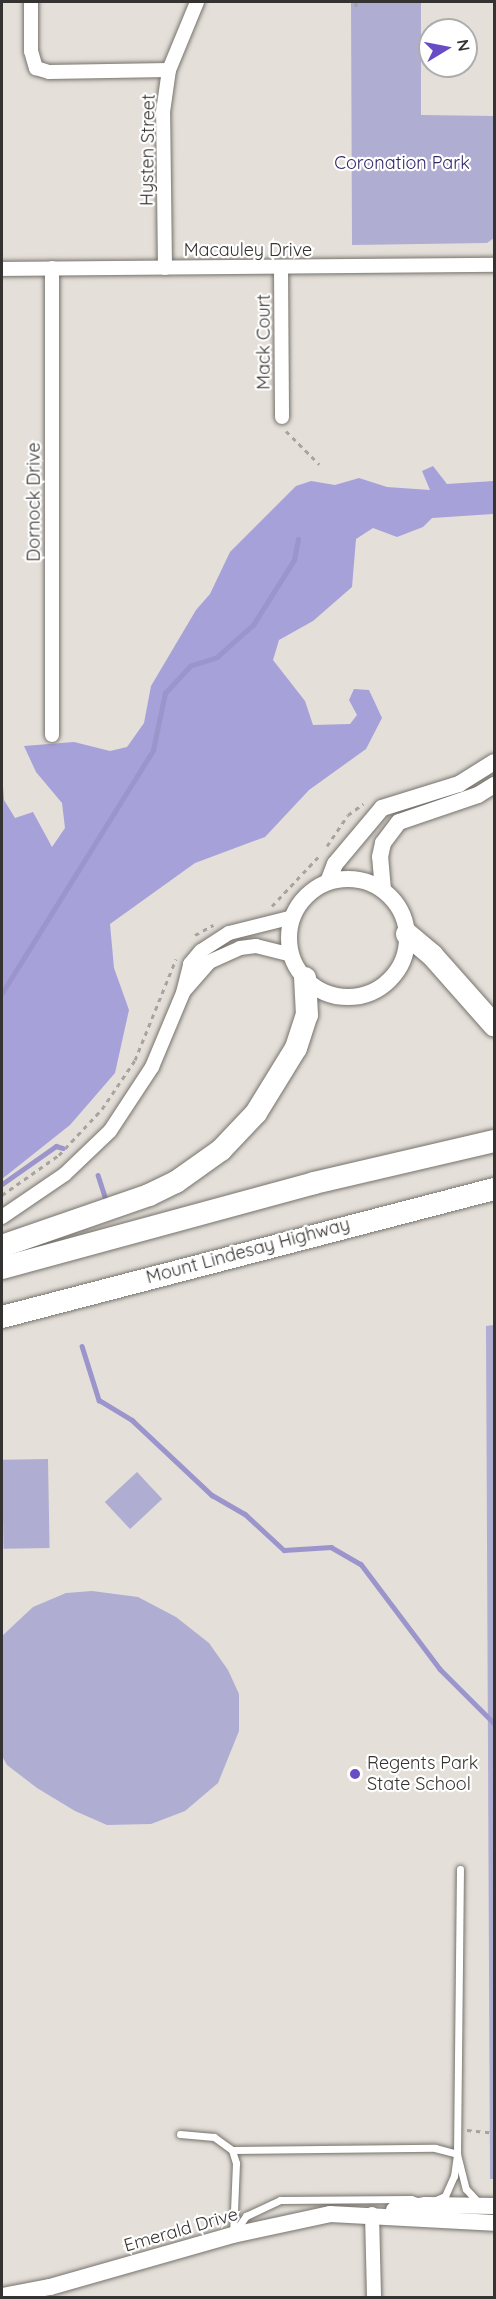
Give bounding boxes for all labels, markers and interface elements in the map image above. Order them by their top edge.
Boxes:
north arrow [418,18,478,78]
text: N [453,38,475,53]
street label: Hysten Street [136,94,160,206]
park label: Coronation Park [334,152,470,174]
street label: Macauley Drive [184,239,312,261]
street label: Mack Court [253,294,275,390]
street label: Dornock Drive [23,442,45,562]
street label: Mount Lindesay Highway [144,1213,352,1289]
place label: Regents Park State School [367,1753,478,1796]
marker: Regents Park State School [348,1767,362,1781]
street label: Emerald Drive [122,2203,240,2257]

